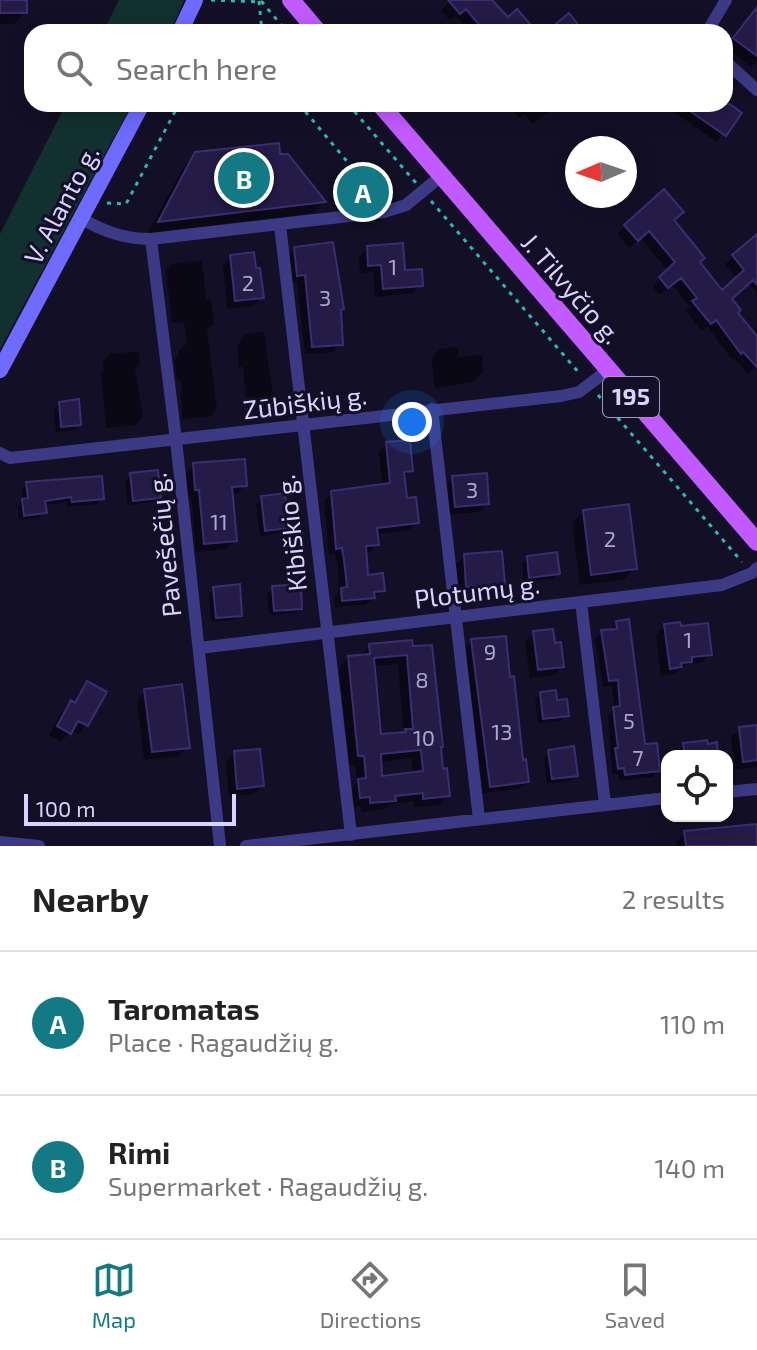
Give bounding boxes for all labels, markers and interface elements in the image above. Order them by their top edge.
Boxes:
search box [24,24,733,112]
icon: search [52,46,96,90]
text: Search here [116,50,277,86]
north arrow [565,136,637,208]
street label: V. Alanto g. [16,140,105,269]
pin: B [218,148,270,208]
pin: A [337,162,389,222]
street label: J. Tilvyčio g. [516,226,629,350]
house number: 1 [389,253,397,279]
house number: 2 [242,269,254,295]
house number: 3 [319,284,331,310]
road number: 195 [603,377,659,417]
street label: Zūbiškių g. [241,379,369,424]
your location [392,402,432,442]
street label: Pavešečių g. [141,472,186,619]
street label: Kibiškio g. [269,473,312,593]
house number: 3 [466,476,478,502]
house number: 11 [210,508,228,534]
house number: 2 [604,525,616,551]
street label: Plotumų g. [412,567,541,614]
house number: 1 [684,626,692,652]
house number: 9 [484,638,496,664]
house number: 8 [415,666,429,692]
house number: 5 [623,707,635,733]
house number: 13 [492,718,513,744]
house number: 10 [413,724,435,750]
house number: 7 [632,744,644,770]
map controls [661,750,733,822]
button: locate [661,750,733,822]
scale bar [24,790,236,826]
text: 100 m [36,795,95,821]
text: Nearby [32,878,149,919]
text: 2 results [622,883,725,914]
text: Taromatas [108,990,260,1026]
text: A [50,1008,66,1039]
text: 110 m [660,1008,725,1039]
text: Place · Ragaudžių g. [108,1026,339,1057]
text: Rimi [108,1134,170,1170]
text: B [50,1152,66,1183]
text: 140 m [654,1152,725,1183]
text: Supermarket · Ragaudžių g. [108,1170,428,1201]
tab: Map [92,1258,136,1332]
tab: Directions [320,1258,421,1332]
tab: Saved [605,1258,665,1332]

